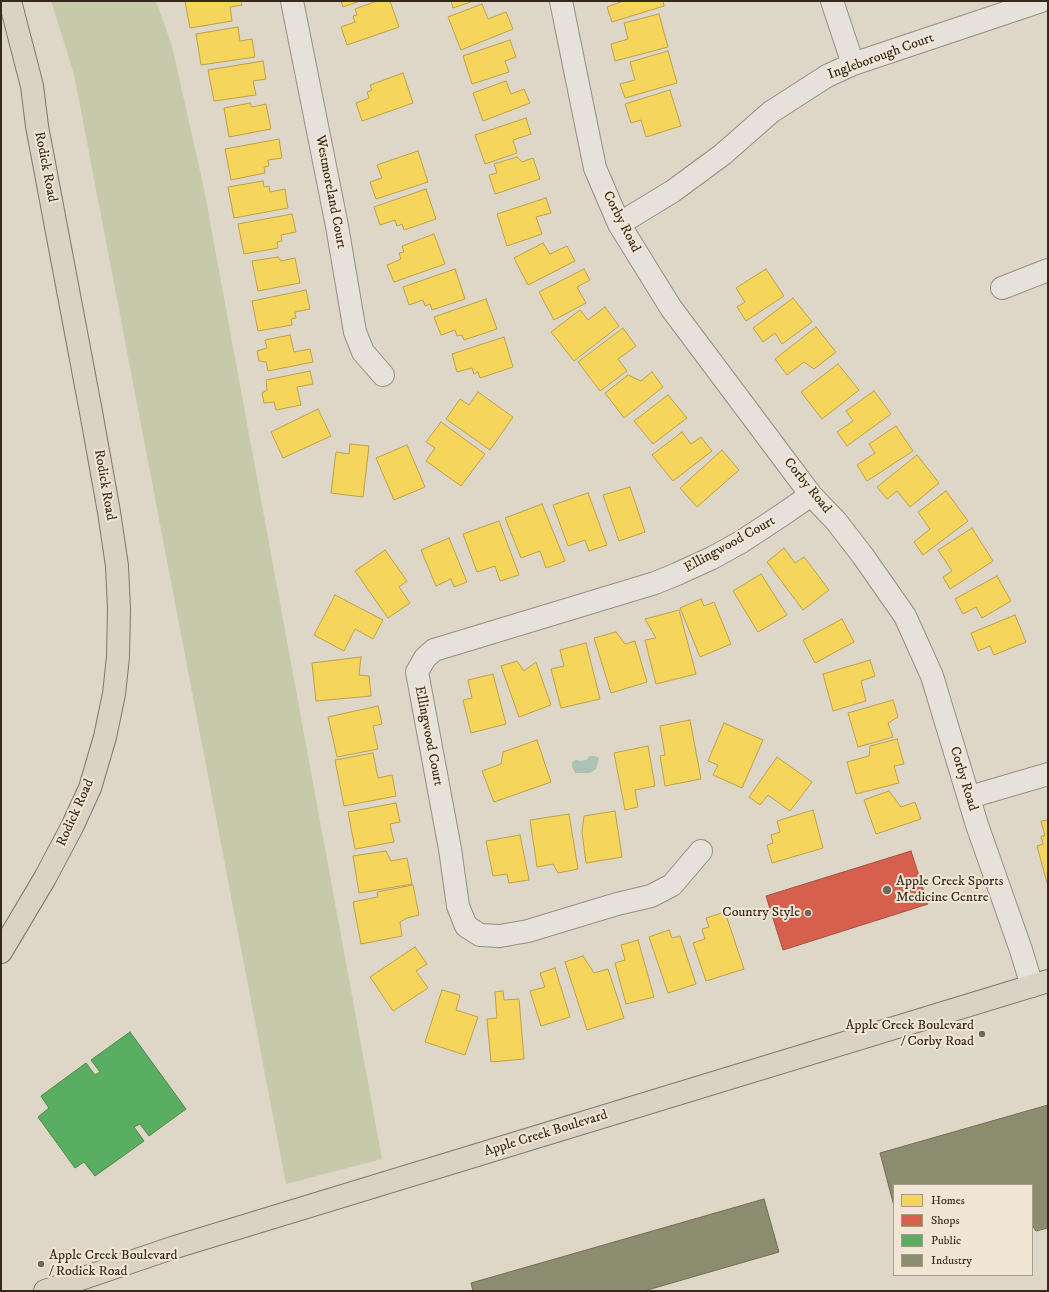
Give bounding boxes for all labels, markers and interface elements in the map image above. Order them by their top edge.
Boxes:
street label: Ingleborough Court [826,30,936,84]
street label: Rodick Road [30,130,60,204]
street label: Westmoreland Court [311,134,349,250]
street label: Corby Road [598,189,644,255]
street label: Rodick Road [90,448,118,522]
street label: Corby Road [780,455,834,517]
street label: Ellingwood Court [682,513,778,577]
street label: Ellingwood Court [410,685,446,787]
street label: Corby Road [945,745,981,813]
street label: Rodick Road [54,777,98,849]
place label: Apple Creek Sports Medicine Centre [896,874,1003,906]
marker: Apple Creek Sports Medicine Centre [881,884,893,896]
place label: Country Style [722,905,800,921]
marker: Country Style [803,908,813,918]
place label: Apple Creek Boulevard / Corby Road [846,1018,974,1050]
marker: Apple Creek Boulevard / Corby Road [977,1029,987,1039]
street label: Apple Creek Boulevard [482,1107,610,1161]
legend [893,1184,1033,1276]
text: Homes [931,1193,965,1208]
text: Shops [931,1213,959,1228]
text: Public [931,1233,961,1248]
place label: Apple Creek Boulevard / Rodick Road [49,1248,177,1280]
text: Industry [931,1253,972,1268]
marker: Apple Creek Boulevard / Rodick Road [36,1259,46,1269]

